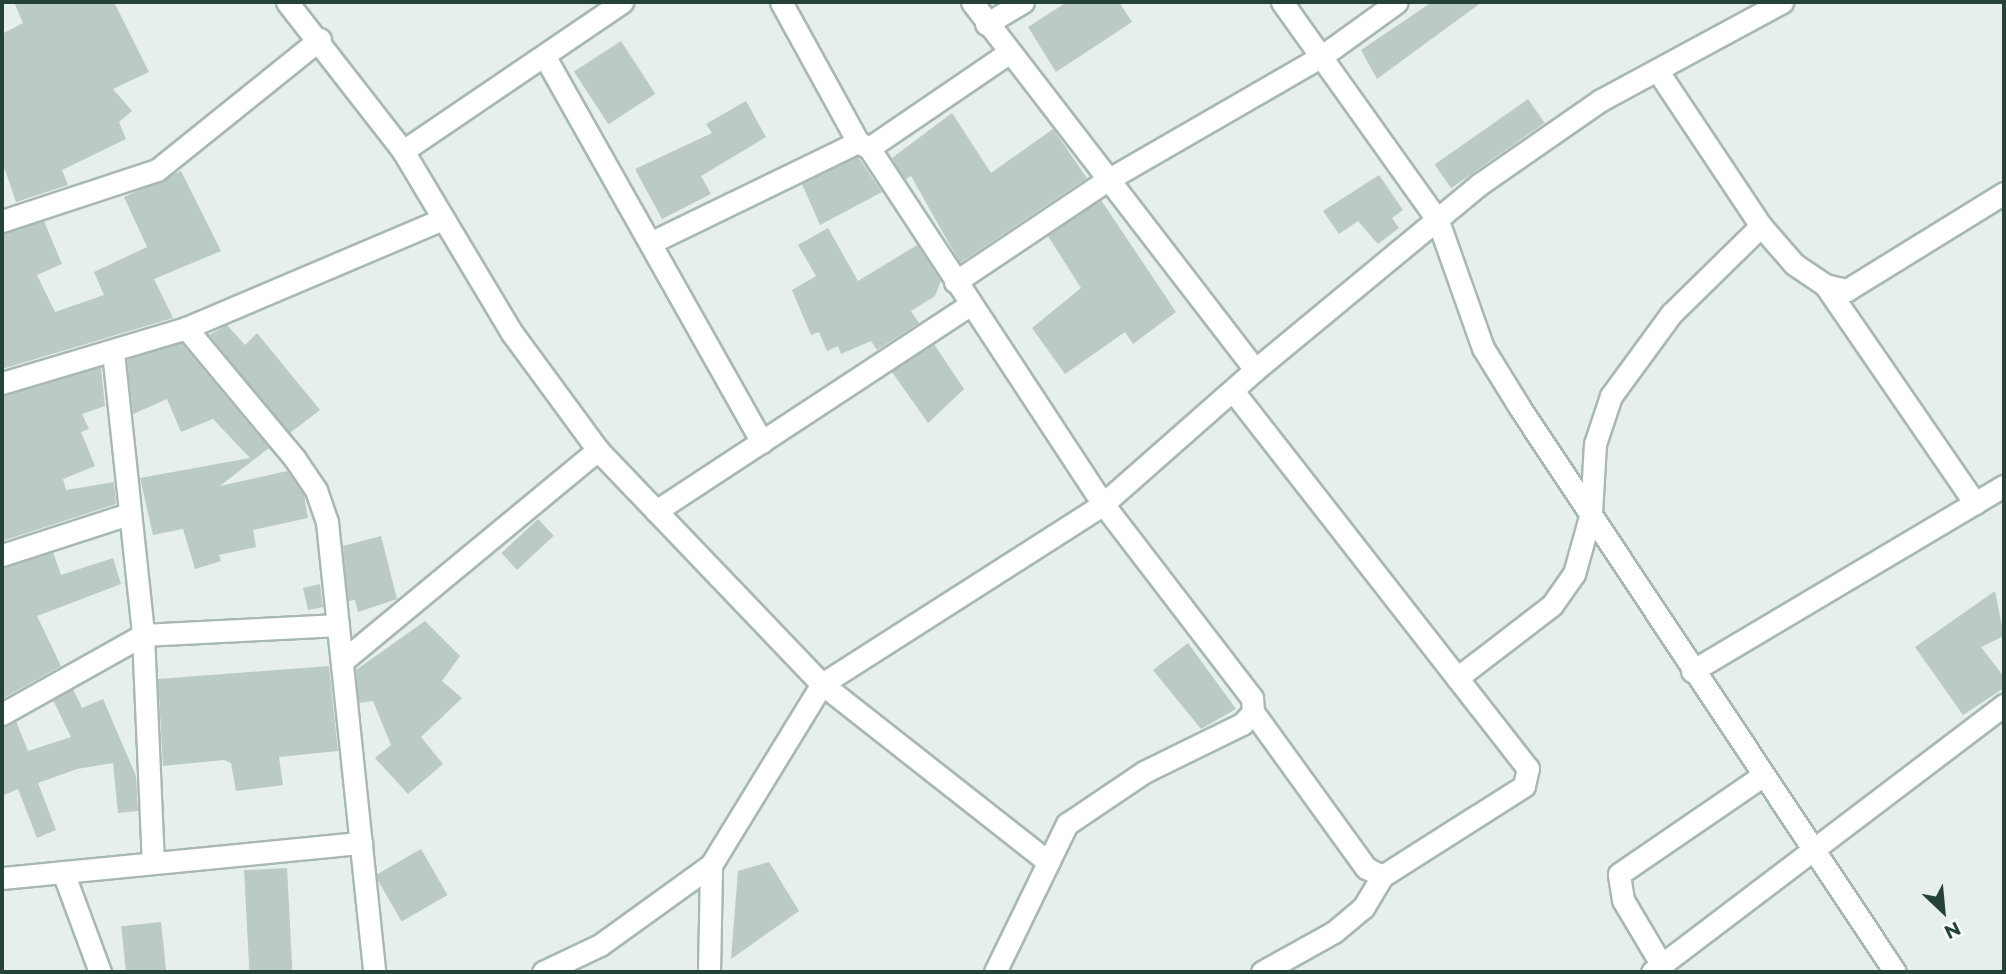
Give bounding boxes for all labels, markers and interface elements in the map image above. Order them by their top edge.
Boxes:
north arrow [1908,876,1978,946]
text: N [1940,917,1964,944]

